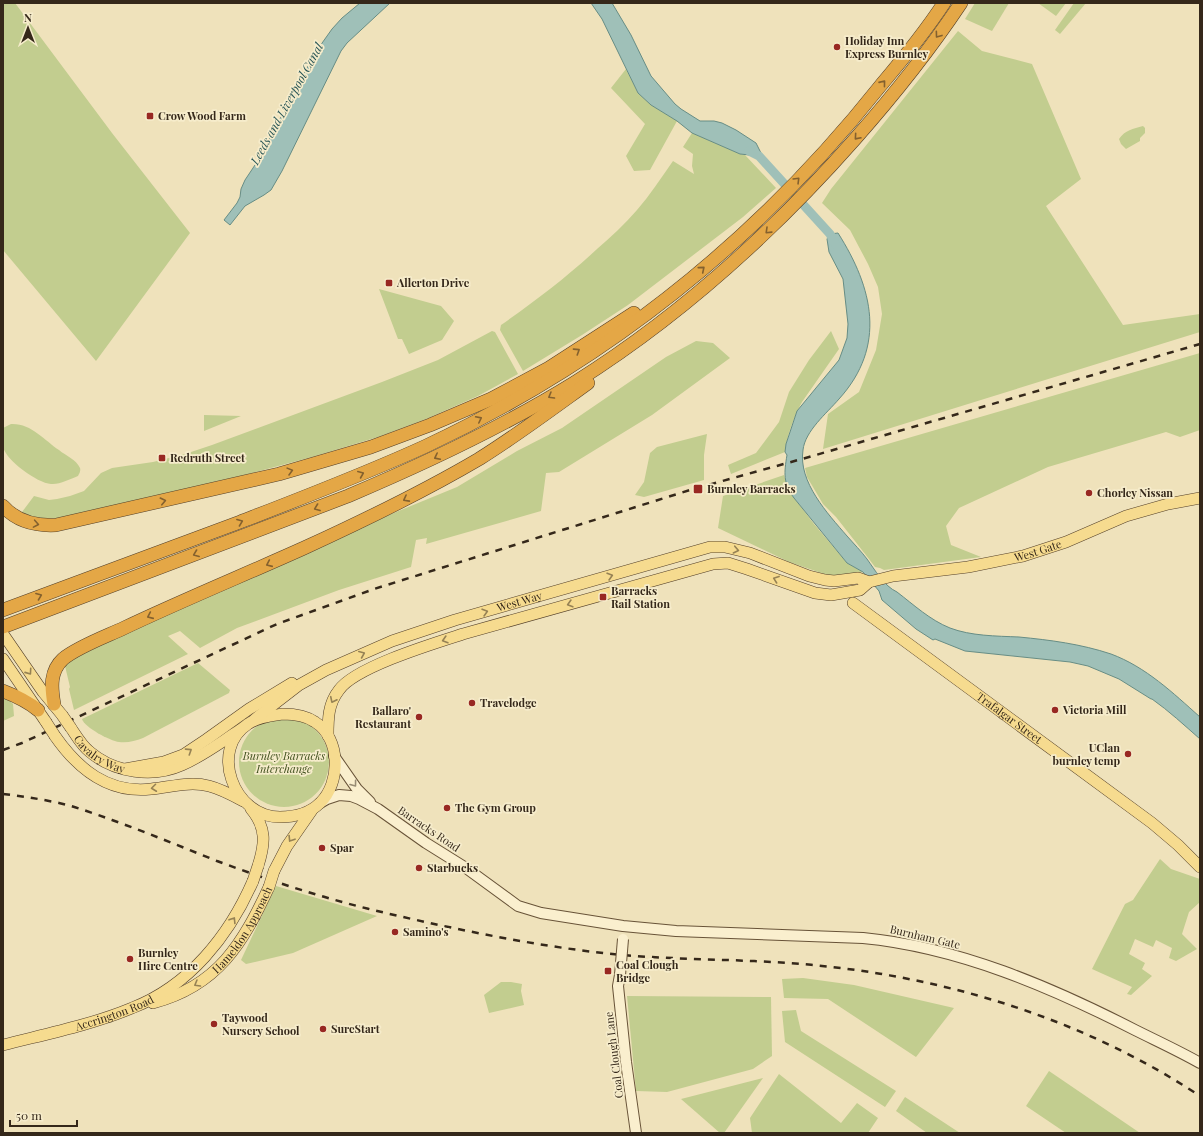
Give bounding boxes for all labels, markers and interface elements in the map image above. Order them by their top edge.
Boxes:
north arrow [8,8,48,48]
text: N [24,10,32,25]
one-way arrow [935,31,943,38]
place label: Holiday Inn Express Burnley [845,33,928,61]
water label: Leeds and Liverpool Canal [246,39,327,168]
marker: Holiday Inn Express Burnley [832,42,842,52]
one-way arrow [879,80,886,87]
place label: Crow Wood Farm [158,108,246,123]
marker: Crow Wood Farm [145,111,155,121]
one-way arrow [855,132,862,139]
one-way arrow [792,177,800,185]
one-way arrow [765,226,773,234]
one-way arrow [698,266,705,273]
place label: Allerton Drive [396,275,470,290]
marker: Allerton Drive [384,278,394,288]
one-way arrow [573,348,580,356]
one-way arrow [548,391,555,399]
one-way arrow [474,416,482,424]
place label: Redruth Street [170,450,245,465]
one-way arrow [433,452,441,460]
marker: Redruth Street [157,453,167,463]
one-way arrow [286,467,293,476]
one-way arrow [358,471,365,479]
place label: Burnley Barracks [707,481,796,496]
marker: Burnley Barracks [692,483,704,495]
place label: Chorley Nissan [1097,485,1173,500]
marker: Chorley Nissan [1084,488,1094,498]
one-way arrow [403,494,410,501]
one-way arrow [160,497,167,505]
one-way arrow [314,503,321,511]
one-way arrow [236,518,243,526]
one-way arrow [33,519,39,528]
street label: West Gate [1012,536,1064,565]
one-way arrow [732,545,739,553]
one-way arrow [192,550,199,558]
one-way arrow [265,559,273,567]
one-way arrow [606,572,613,581]
one-way arrow [772,575,779,584]
place label: Barracks Rail Station [611,583,670,611]
street label: West Way [494,587,544,615]
marker: Barracks Rail Station [598,592,608,602]
one-way arrow [36,593,43,601]
one-way arrow [567,599,574,608]
one-way arrow [481,608,488,617]
one-way arrow [146,611,154,619]
one-way arrow [441,635,448,644]
one-way arrow [358,651,365,659]
one-way arrow [24,667,31,674]
street label: Trafalgar Street [974,688,1045,747]
place label: Travelodge [480,695,537,710]
one-way arrow [330,696,338,703]
marker: Travelodge [467,698,477,708]
place label: Victoria Mill [1062,702,1127,717]
place label: Ballaro' Restaurant [355,703,411,731]
marker: Victoria Mill [1050,705,1060,715]
marker: Ballaro' Restaurant [414,712,424,722]
street label: Cavalry Way [71,732,127,776]
place label: UClan burnley temp [1053,740,1120,768]
one-way arrow [185,748,192,756]
park label: Burnley Barracks Interchange [242,748,326,776]
marker: UClan burnley temp [1123,749,1133,759]
one-way arrow [349,780,356,787]
one-way arrow [151,783,157,792]
place label: The Gym Group [455,800,536,815]
street label: Barracks Road [395,802,464,855]
marker: The Gym Group [442,803,452,813]
one-way arrow [289,835,296,842]
place label: Spar [330,840,355,855]
marker: Spar [317,843,327,853]
place label: Starbucks [427,860,478,875]
marker: Starbucks [414,863,424,873]
street label: Hameldon Approach [209,883,276,976]
one-way arrow [229,917,236,924]
street label: Burnham Gate [888,921,962,952]
place label: Samino's [403,924,449,939]
marker: Samino's [390,927,400,937]
place label: Burnley Hire Centre [138,945,198,973]
marker: Burnley Hire Centre [125,954,135,964]
place label: Coal Clough Bridge [616,957,679,985]
marker: Coal Clough Bridge [603,966,613,976]
one-way arrow [194,979,201,986]
street label: Accrington Road [72,991,157,1034]
place label: Taywood Nursery School [222,1010,300,1038]
street label: Coal Clough Lane [601,1011,626,1099]
marker: Taywood Nursery School [209,1019,219,1029]
place label: SureStart [331,1021,380,1036]
marker: SureStart [318,1024,328,1034]
scale bar [10,1102,77,1128]
text: 50 m [16,1107,42,1123]

